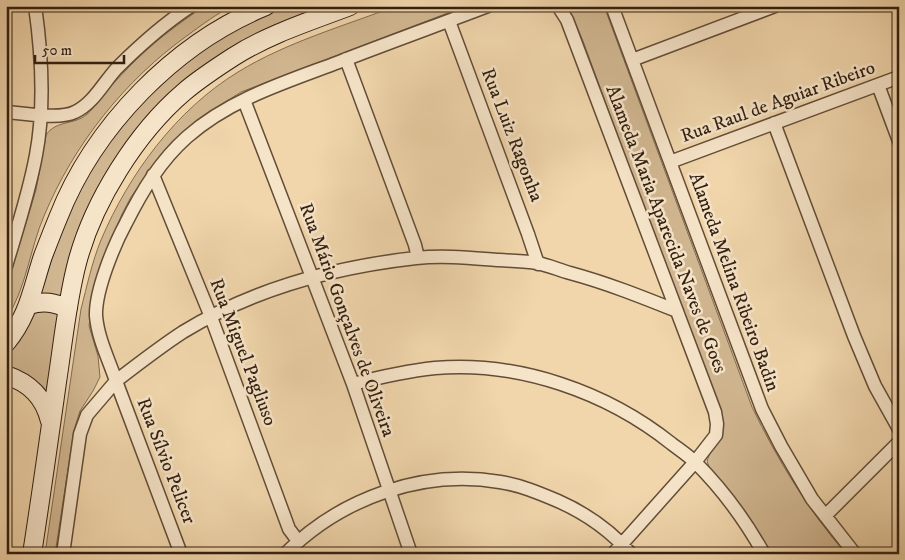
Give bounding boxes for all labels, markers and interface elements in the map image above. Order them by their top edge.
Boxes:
scale bar [35,32,124,64]
text: 50 m [42,41,72,60]
street label: Rua Raul de Aguiar Ribeiro [678,56,878,148]
street label: Rua Luiz Ragonha [476,65,548,205]
street label: Alameda Maria Aparecida Naves de Goes [600,82,732,376]
street label: Alameda Melina Ribeiro Badin [684,169,784,395]
street label: Rua Mário Gonçalves de Oliveira [294,200,400,440]
street label: Rua Miguel Pagliuso [204,275,282,429]
street label: Rua Sílvio Pelicer [131,395,201,527]

